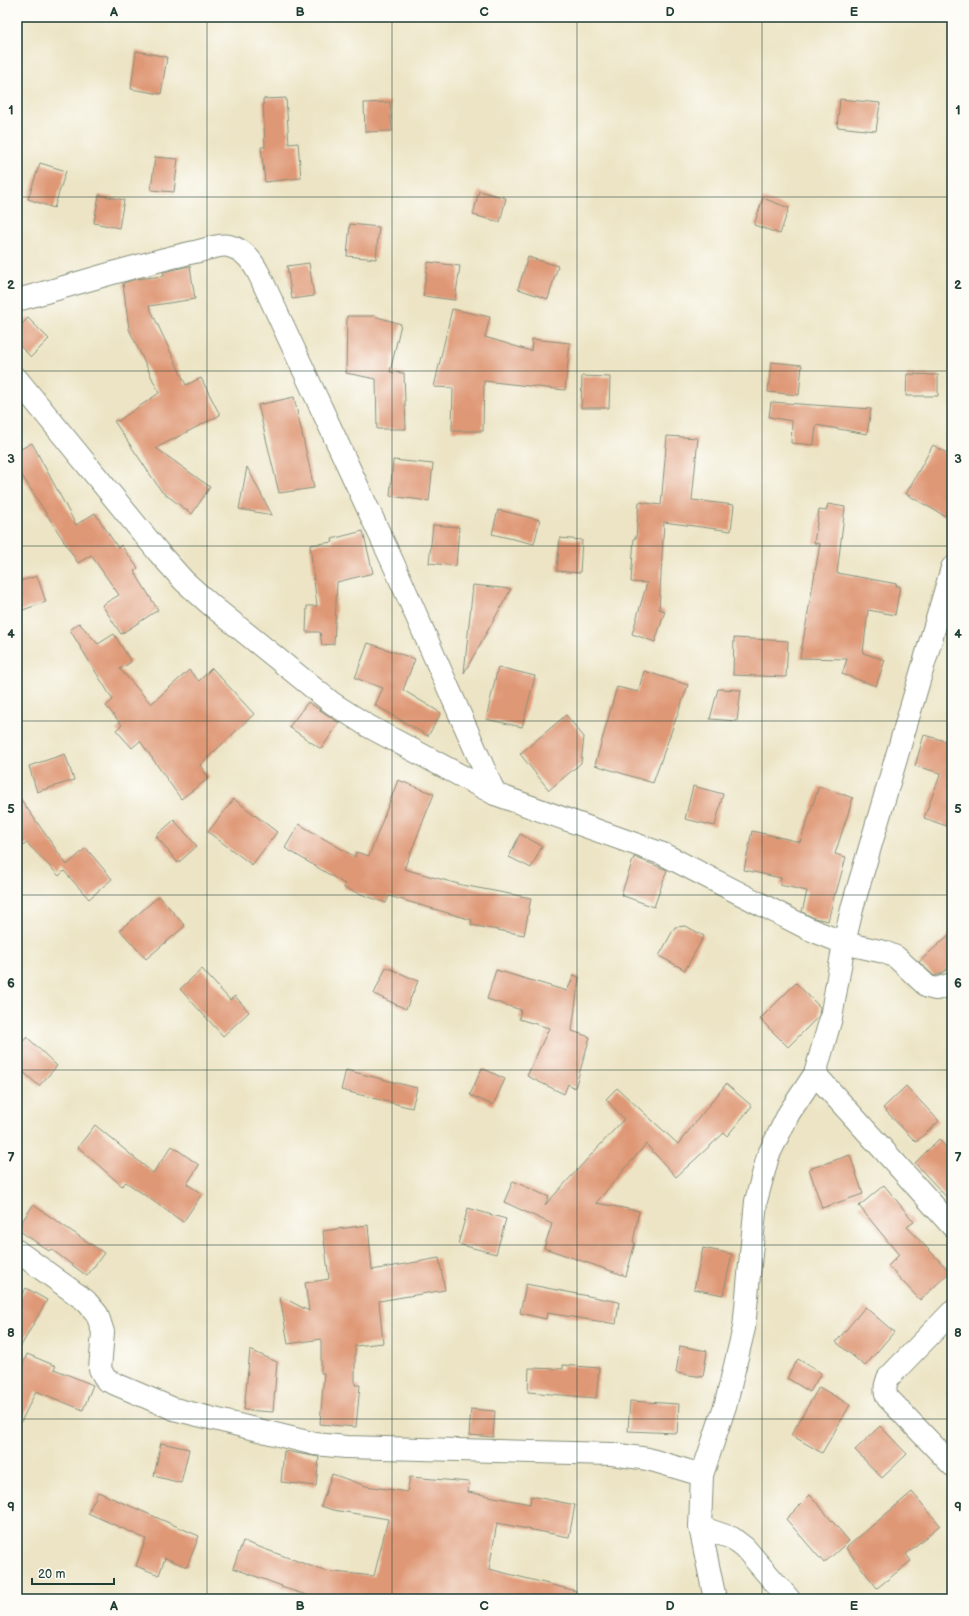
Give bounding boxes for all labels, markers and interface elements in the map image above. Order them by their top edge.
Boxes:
text: A [109,4,118,20]
text: B [295,4,305,20]
text: C [479,4,489,20]
text: D [665,4,675,20]
text: E [850,4,859,20]
text: 1 [8,102,14,118]
text: 1 [955,102,961,118]
text: 2 [7,277,15,293]
text: 2 [954,277,962,293]
text: 3 [7,451,15,467]
text: 3 [954,451,962,467]
text: 4 [7,626,15,642]
text: 4 [954,626,962,642]
text: 5 [7,801,15,817]
text: 5 [954,801,962,817]
text: 6 [7,975,15,991]
text: 6 [954,975,962,991]
text: 7 [7,1150,15,1166]
text: 7 [954,1150,962,1166]
text: 8 [7,1325,15,1341]
text: 8 [954,1325,962,1341]
text: 9 [7,1499,15,1515]
text: 9 [954,1499,962,1515]
scale bar [32,1560,114,1586]
text: 20 m [38,1567,65,1582]
text: A [109,1598,118,1614]
text: B [295,1598,305,1614]
text: C [479,1598,489,1614]
text: D [665,1598,675,1614]
text: E [850,1598,859,1614]

